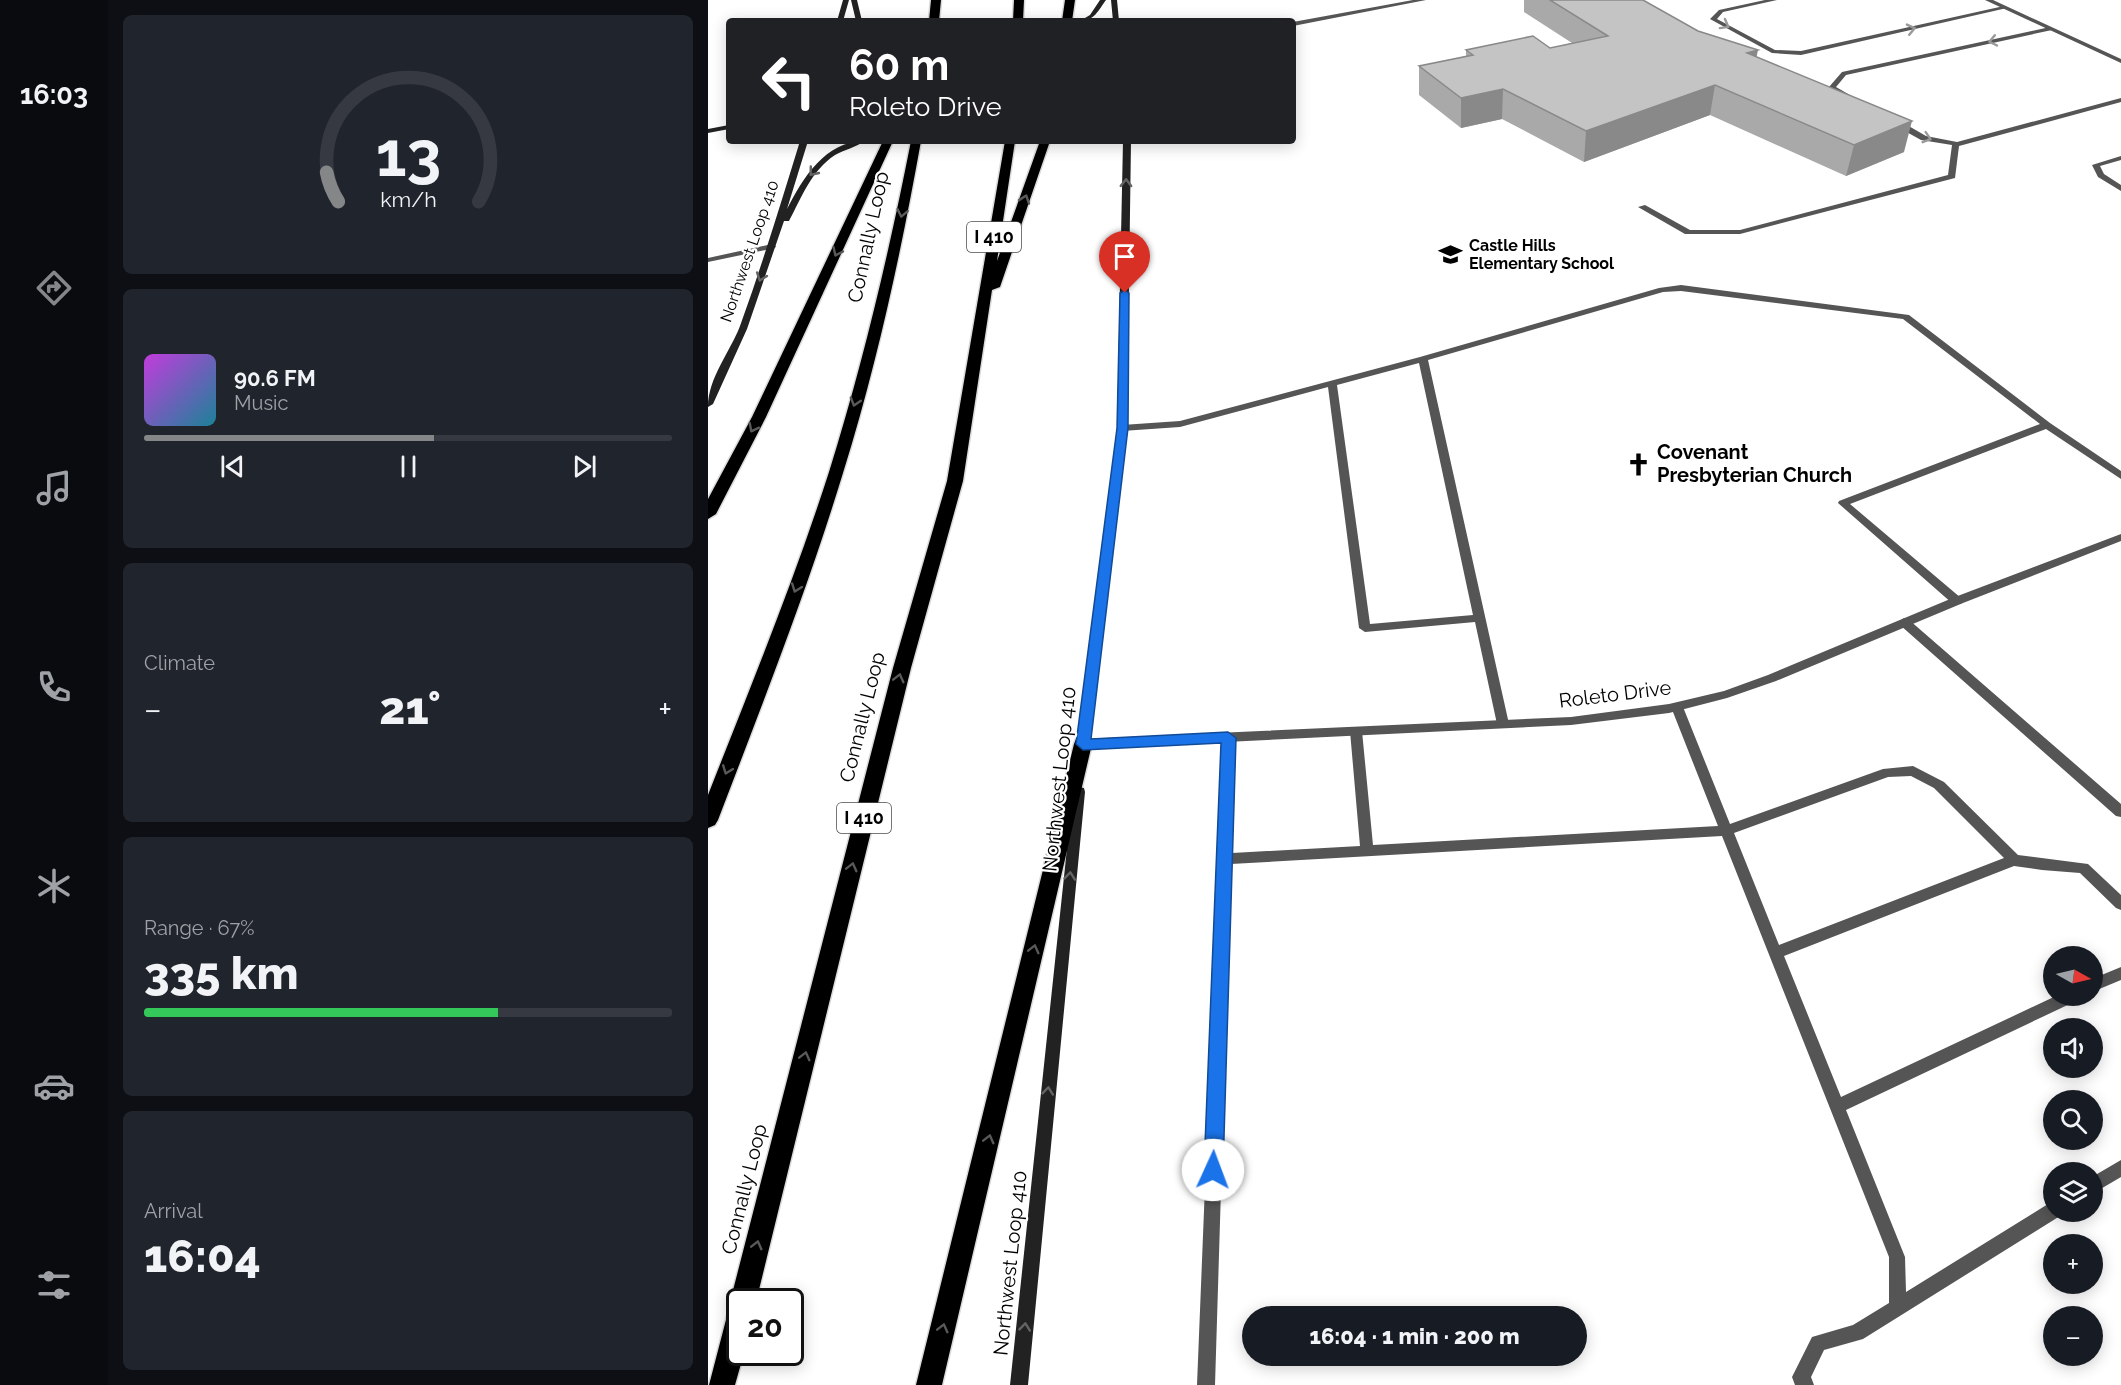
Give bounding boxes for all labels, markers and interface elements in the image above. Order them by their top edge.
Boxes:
one-way arrow [1719,18,1730,30]
one-way arrow [1905,23,1915,36]
one-way arrow [1988,34,1998,47]
text: 60 m [849,41,949,90]
icon: left [750,42,828,120]
text: 16:03 [20,79,88,110]
text: Roleto Drive [849,91,1002,122]
text: 13 [375,117,441,191]
one-way arrow [1921,131,1932,143]
one-way arrow [809,165,820,176]
street label: Connally Loop [842,169,894,305]
street label: Northwest Loop 410 [716,178,783,325]
one-way arrow [1120,179,1132,188]
text: km/h [380,187,436,212]
one-way arrow [1017,194,1030,205]
one-way arrow [896,208,909,218]
road number: I 410 [967,222,1021,252]
pin [1099,231,1150,293]
place label: Castle Hills Elementary School [1469,236,1615,273]
icon: arrive [1108,240,1141,273]
school or university icon: Castle Hills Elementary School [1438,241,1464,267]
one-way arrow [833,246,845,257]
icon: directions [33,267,75,309]
one-way arrow [756,271,769,282]
text: 90.6 FM [234,365,316,391]
text: Music [234,391,288,415]
one-way arrow [850,396,862,407]
one-way arrow [749,422,760,432]
place label: Covenant Presbyterian Church [1657,440,1852,487]
icon: previous [216,450,249,483]
icon: pause [392,450,425,483]
icon: next [568,450,601,483]
church icon: Covenant Presbyterian Church [1626,451,1652,477]
icon: music [33,467,75,509]
one-way arrow [790,582,803,592]
street label: Connally Loop [834,649,890,785]
text: Climate [144,651,215,675]
icon: phone [33,666,75,708]
one-way arrow [892,673,905,683]
street label: Roleto Drive [1557,675,1673,713]
text: 21° [379,682,441,735]
street label: Northwest Loop 410 [1037,685,1081,873]
text: − [144,690,162,729]
text: + [658,690,672,729]
one-way arrow [722,765,735,775]
road number: I 410 [837,803,891,833]
one-way arrow [845,862,857,873]
icon: climate [33,865,75,907]
one-way arrow [1063,872,1076,881]
text: Range · 67% [144,916,255,940]
one-way arrow [1027,944,1040,954]
north arrow [2043,946,2103,1006]
map controls [2043,946,2103,1366]
text: 335 km [144,947,299,1000]
button: sound [2043,1018,2103,1078]
one-way arrow [797,1051,810,1061]
icon: car [33,1065,75,1107]
one-way arrow [1041,1086,1054,1096]
button: search [2043,1090,2103,1150]
street label: Connally Loop [716,1121,772,1257]
one-way arrow [981,1134,994,1144]
position arrow [1181,1138,1245,1202]
button: layers [2043,1162,2103,1222]
street label: Northwest Loop 410 [988,1169,1032,1357]
text: Arrival [144,1199,203,1223]
text: 16:04 [144,1230,261,1283]
button: + [2043,1234,2103,1294]
one-way arrow [750,1240,763,1250]
icon: filters [33,1264,75,1306]
speed limit sign: 20 [726,1288,804,1366]
button: − [2043,1306,2103,1366]
one-way arrow [1018,1322,1030,1331]
one-way arrow [935,1323,948,1333]
text: 16:04 · 1 min · 200 m [1309,1323,1520,1349]

